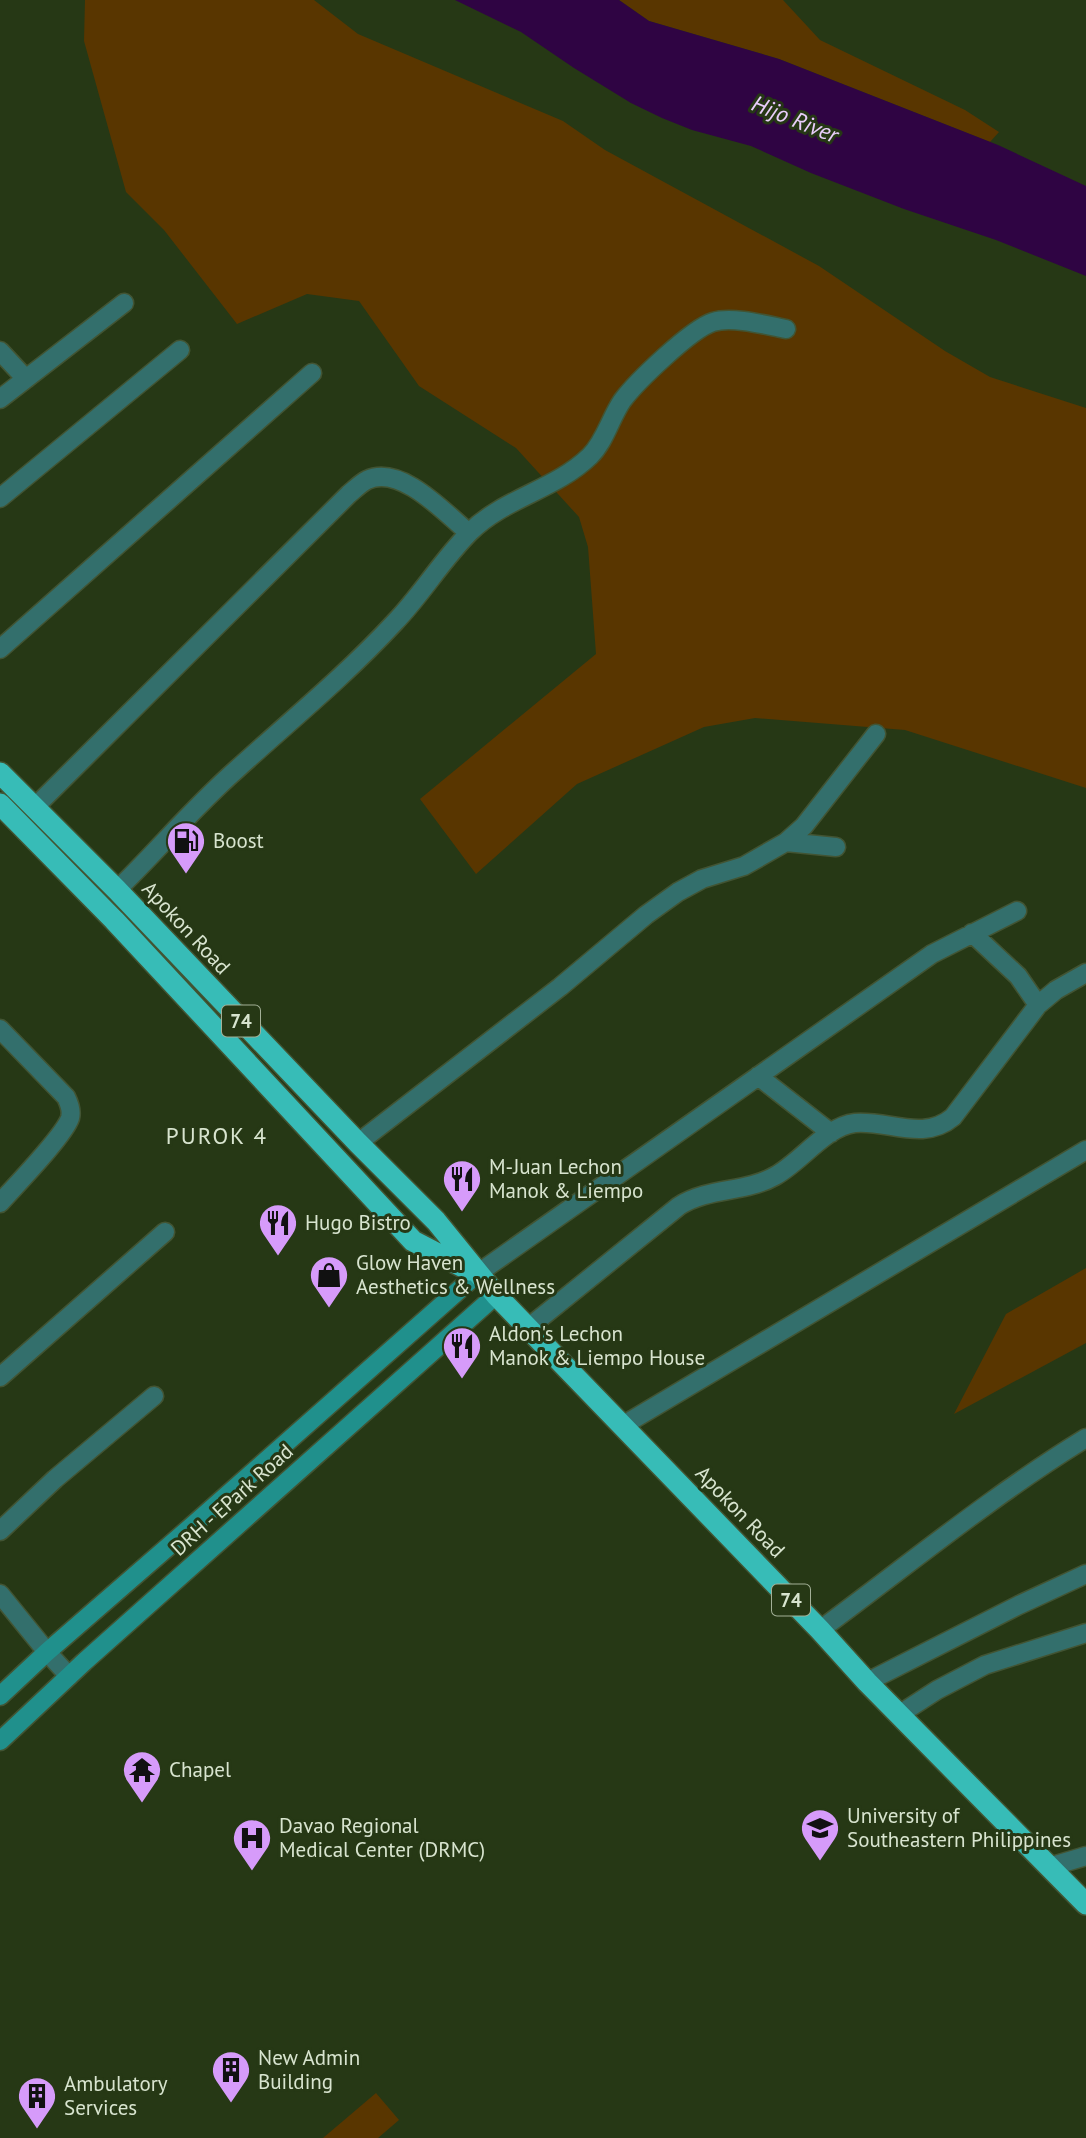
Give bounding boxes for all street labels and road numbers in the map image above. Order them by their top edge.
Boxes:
street label: Apokon Road [136,875,236,980]
road number: 74 [222,1006,260,1036]
street label: DRH - EPark Road [165,1438,298,1562]
street label: Apokon Road [690,1460,791,1563]
road number: 74 [772,1584,810,1616]

